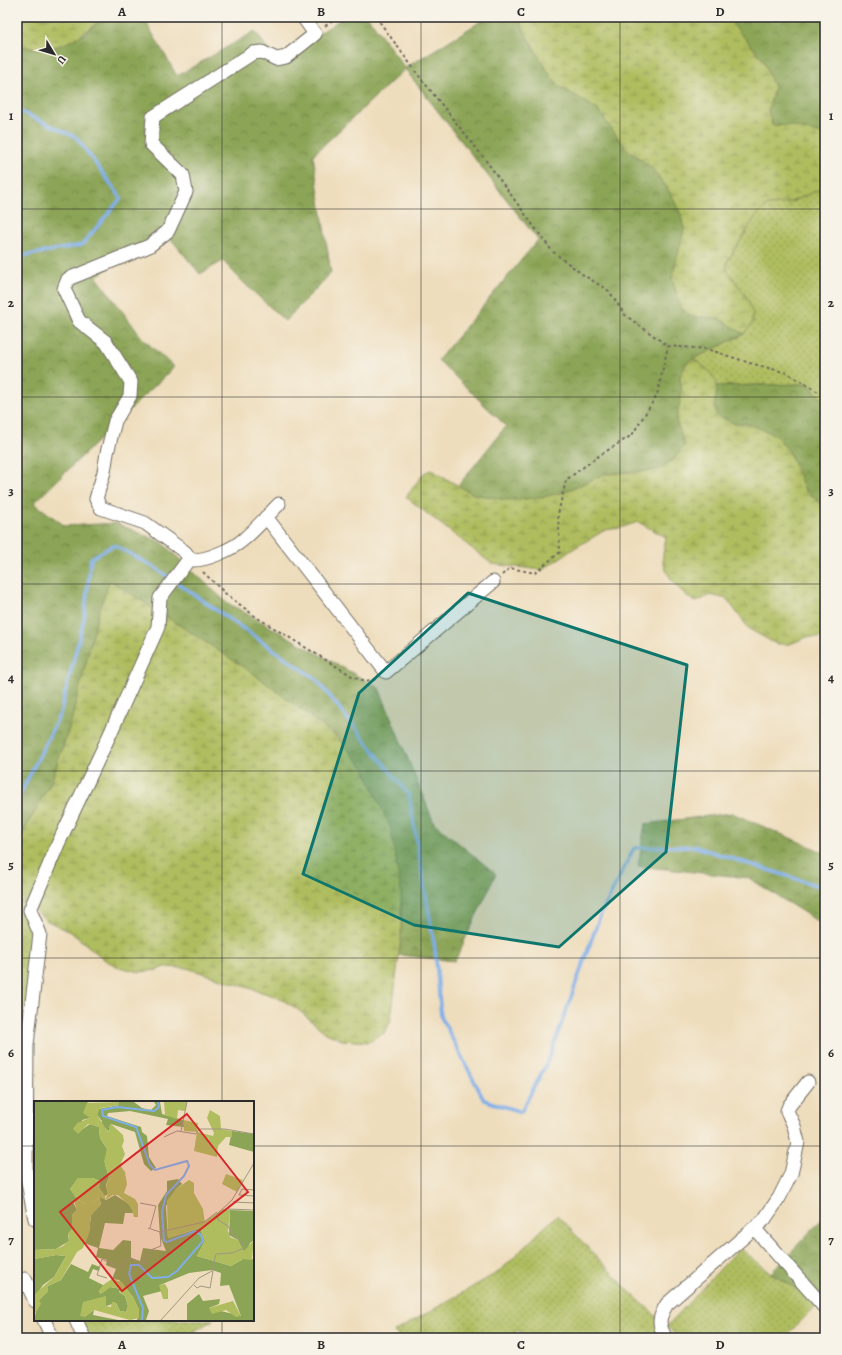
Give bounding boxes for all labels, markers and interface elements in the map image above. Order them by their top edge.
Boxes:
text: A [117,3,127,20]
text: B [317,3,325,20]
text: C [517,3,525,20]
text: D [715,3,725,20]
north arrow [34,34,74,74]
text: U [53,52,70,68]
text: 1 [9,107,14,124]
text: 1 [829,107,834,124]
text: 2 [8,294,15,311]
text: 2 [828,294,835,311]
text: 3 [8,482,14,499]
text: 3 [828,482,834,499]
text: 4 [8,669,14,686]
text: 4 [828,669,834,686]
text: 5 [8,856,14,873]
text: 5 [828,856,834,873]
text: 6 [8,1044,14,1061]
text: 6 [828,1044,834,1061]
inset map [34,1101,254,1321]
text: 7 [8,1231,14,1248]
text: 7 [828,1231,834,1248]
text: A [117,1336,127,1353]
text: B [317,1336,325,1353]
text: C [517,1336,525,1353]
text: D [715,1336,725,1353]

